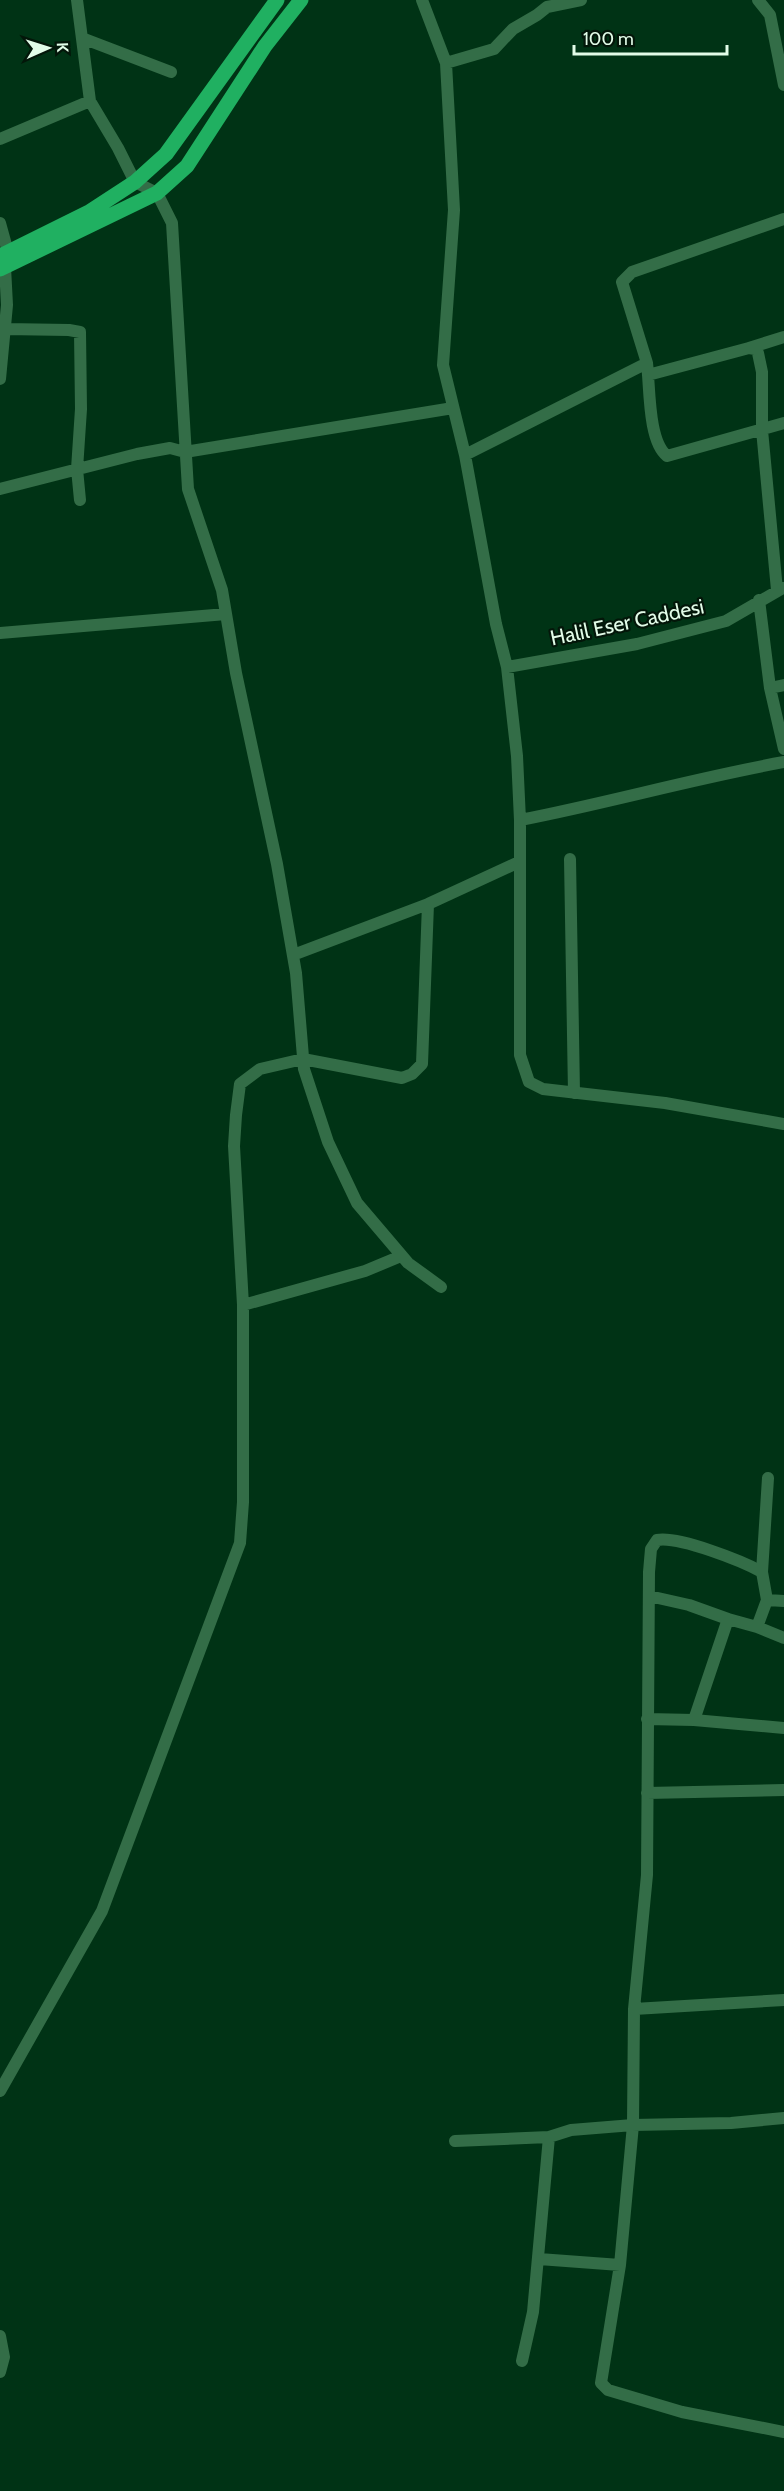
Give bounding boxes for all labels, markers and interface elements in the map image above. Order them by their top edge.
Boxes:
north arrow [18,18,78,78]
scale bar [574,18,727,56]
text: 100 m [583,28,634,50]
text: K [53,42,72,53]
street label: Halil Eser Caddesi [548,594,706,650]

